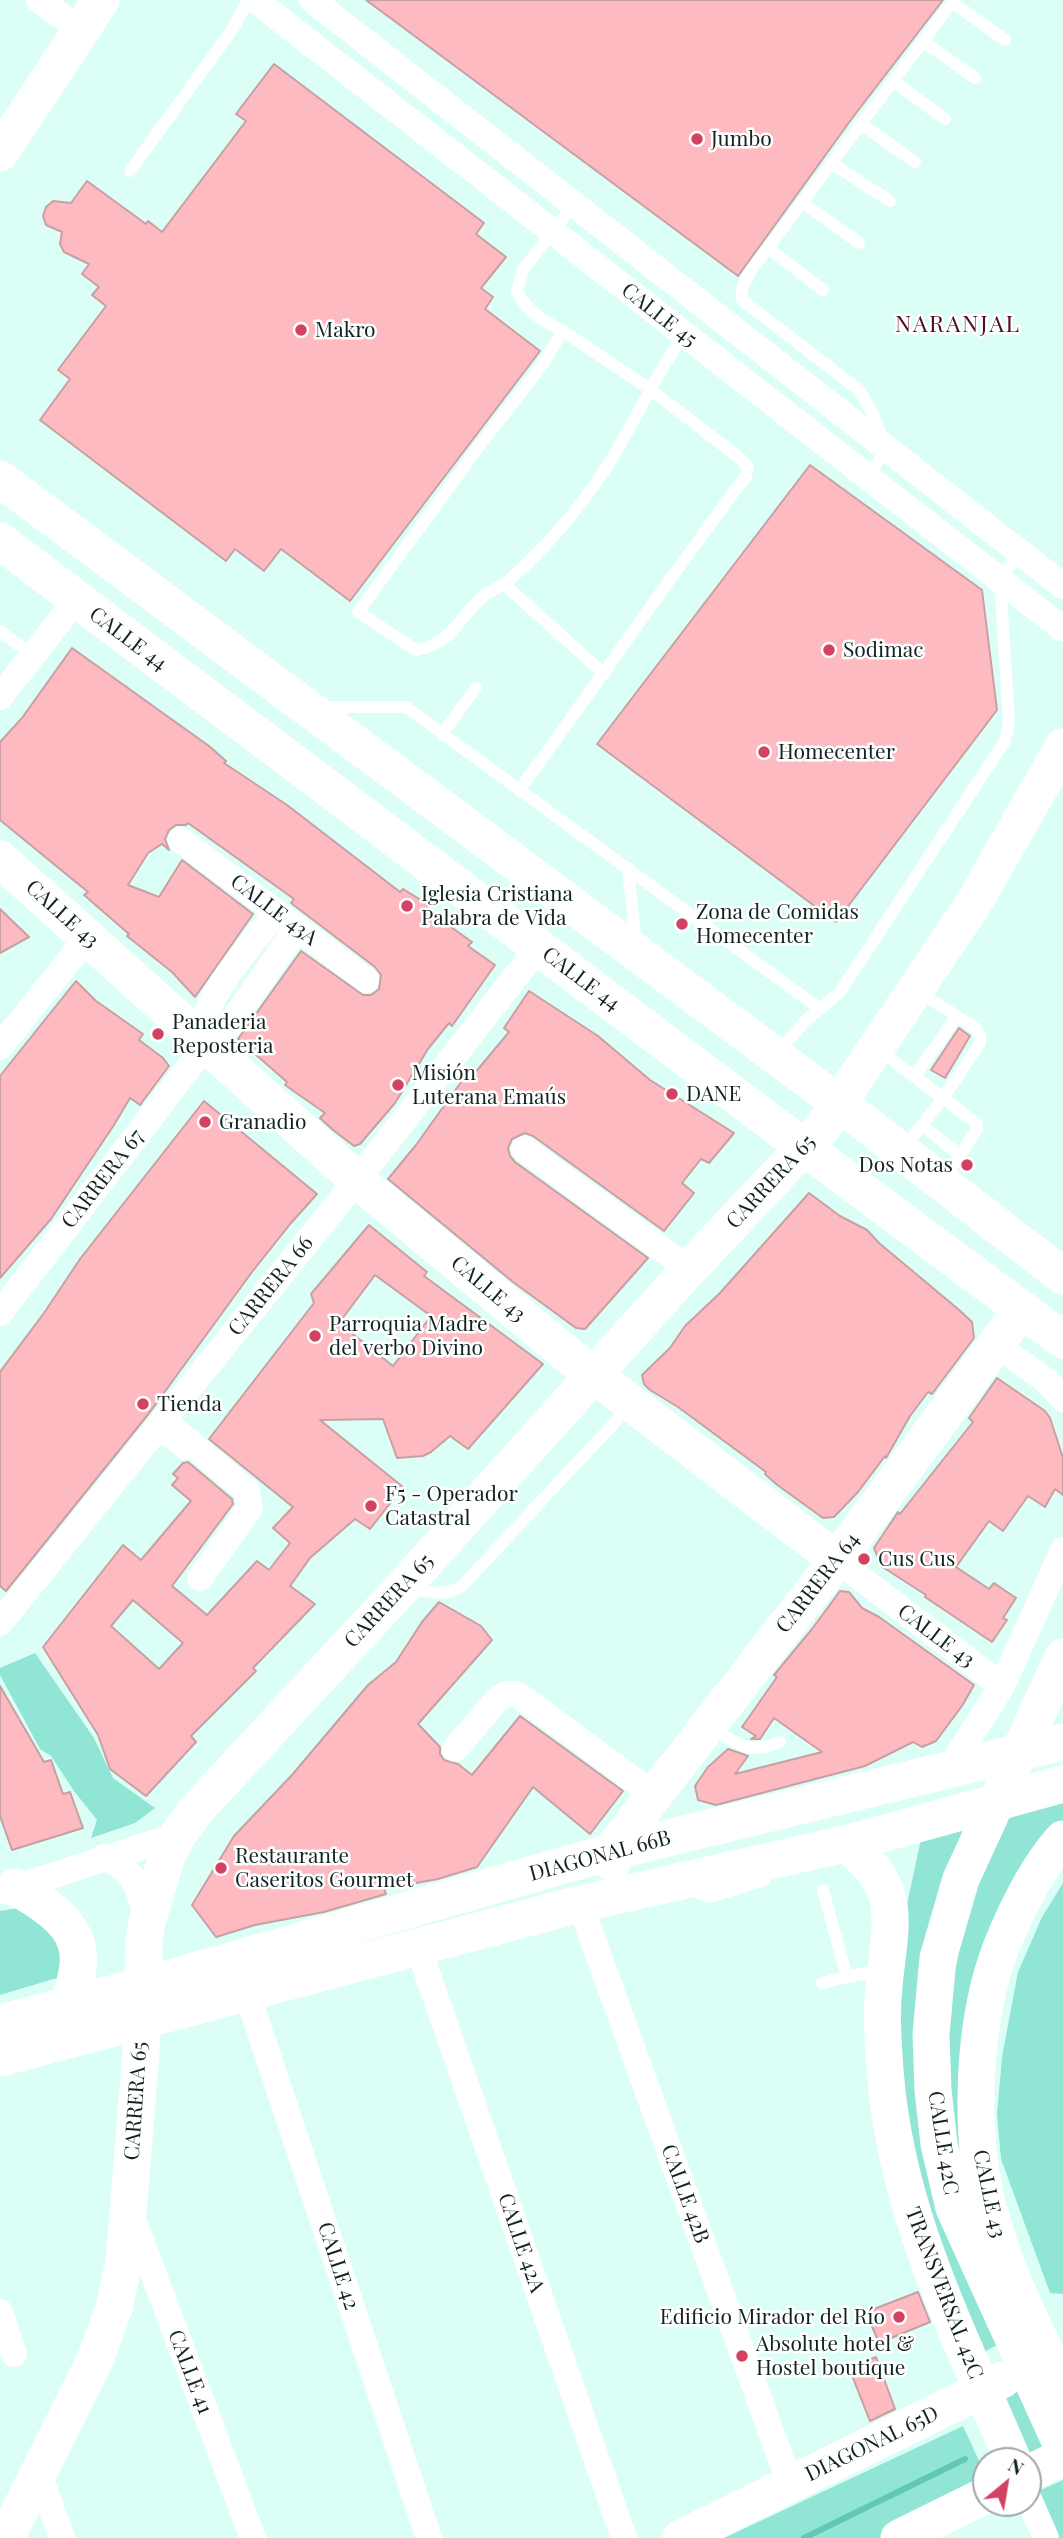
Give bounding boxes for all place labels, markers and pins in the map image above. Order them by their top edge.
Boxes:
place label: Jumbo [711,126,772,152]
marker: Jumbo [689,131,705,147]
place label: Makro [315,317,376,343]
marker: Makro [293,322,309,338]
place label: Sodimac [843,637,924,663]
marker: Sodimac [821,642,837,658]
place label: Homecenter [778,739,895,765]
marker: Homecenter [756,744,772,760]
place label: Iglesia Cristiana Palabra de Vida [421,881,573,931]
marker: Iglesia Cristiana Palabra de Vida [399,898,415,914]
place label: Zona de Comidas Homecenter [696,899,859,949]
marker: Zona de Comidas Homecenter [674,916,690,932]
place label: Panaderia Reposteria [172,1009,273,1059]
marker: Panaderia Reposteria [150,1026,166,1042]
place label: Misión Luterana Emaús [412,1060,566,1110]
marker: Misión Luterana Emaús [390,1077,406,1093]
place label: DANE [686,1081,741,1107]
marker: DANE [664,1086,680,1102]
place label: Granadio [219,1109,306,1135]
marker: Granadio [197,1114,213,1130]
place label: Dos Notas [858,1152,953,1178]
marker: Dos Notas [959,1157,975,1173]
place label: Parroquia Madre del verbo Divino [329,1311,488,1361]
marker: Parroquia Madre del verbo Divino [307,1328,323,1344]
place label: Tienda [157,1391,222,1417]
marker: Tienda [135,1396,151,1412]
place label: F5 - Operador Catastral [385,1481,518,1531]
marker: F5 - Operador Catastral [363,1498,379,1514]
place label: Cus Cus [878,1546,955,1572]
marker: Cus Cus [856,1551,872,1567]
place label: Restaurante Caseritos Gourmet [235,1843,413,1893]
marker: Restaurante Caseritos Gourmet [213,1860,229,1876]
place label: Edificio Mirador del Río [660,2304,885,2330]
marker: Edificio Mirador del Río [891,2309,907,2325]
place label: Absolute hotel & Hostel boutique [756,2331,914,2381]
marker: Absolute hotel & Hostel boutique [734,2348,750,2364]

